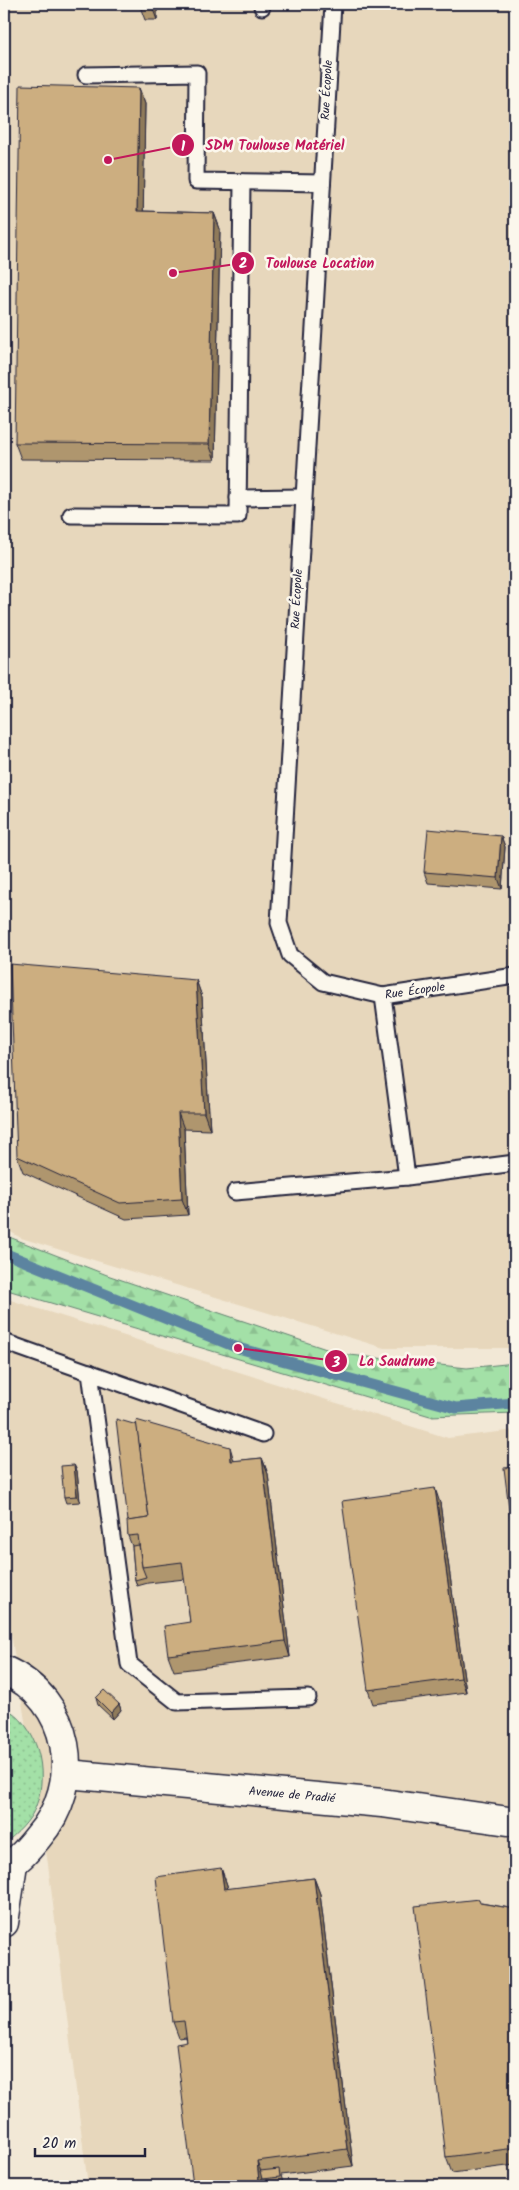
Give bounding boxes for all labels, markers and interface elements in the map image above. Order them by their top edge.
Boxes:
street label: Rue Écopole [316,59,338,121]
callout: SDM Toulouse Matériel [170,131,355,160]
text: 1 [181,135,186,159]
text: SDM Toulouse Matériel [205,135,345,157]
callout: Toulouse Location [231,248,384,277]
text: 2 [239,252,248,276]
text: Toulouse Location [266,253,375,275]
street label: Rue Écopole [286,568,308,630]
street label: Rue Écopole [384,977,447,1005]
callout: La Saudrune [324,1347,445,1376]
text: 3 [331,1351,340,1375]
text: La Saudrune [359,1351,435,1373]
street label: Avenue de Pradié [248,1782,337,1808]
scale bar [35,2125,145,2157]
text: 20 m [42,2132,76,2156]

